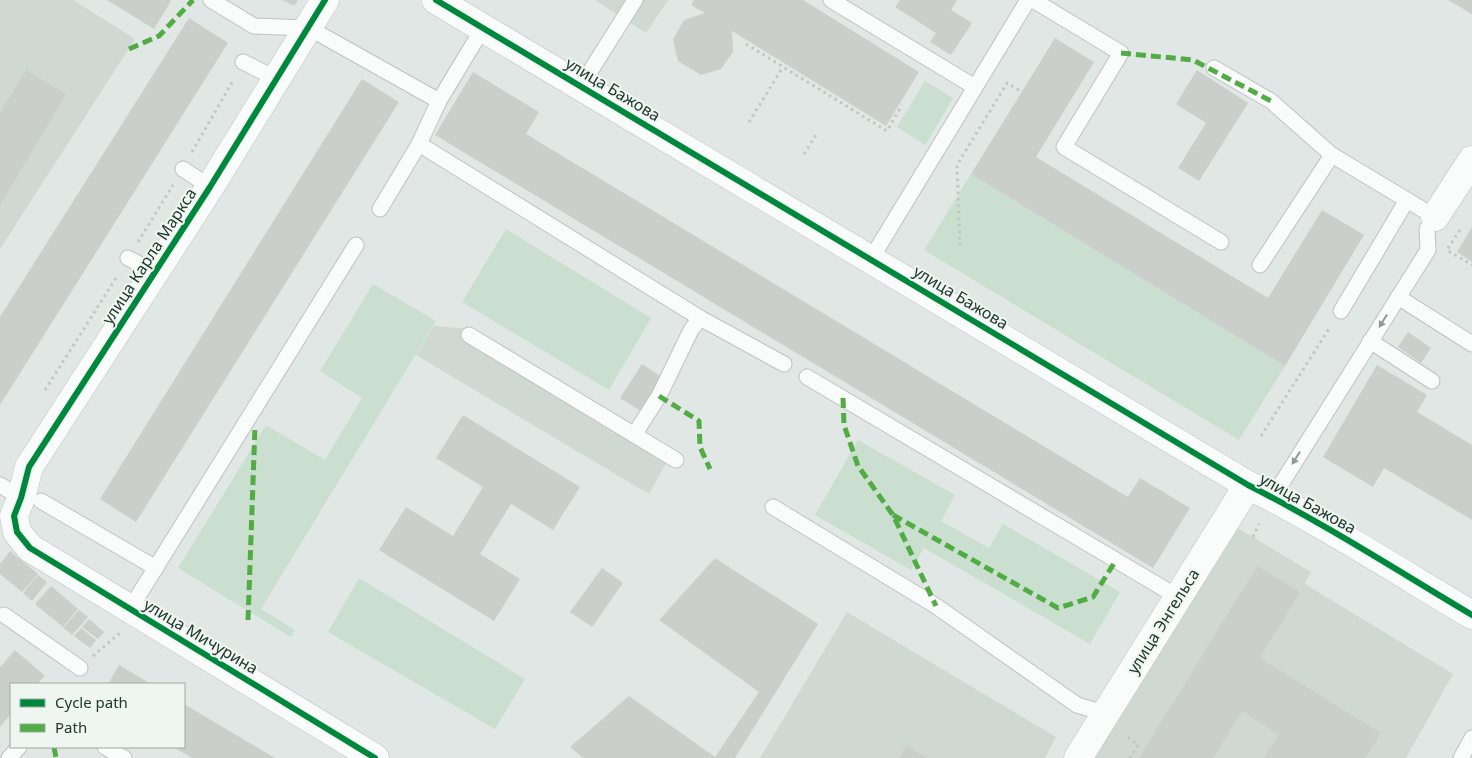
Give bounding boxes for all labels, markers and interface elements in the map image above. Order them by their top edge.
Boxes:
street label: улица Бажова [561,52,665,126]
street label: улица Карла Маркса [97,184,201,328]
street label: улица Бажова [909,260,1013,334]
one-way arrow [1378,314,1388,328]
one-way arrow [1291,452,1300,465]
street label: улица Бажова [1256,467,1360,539]
street label: улица Энгельса [1122,564,1204,678]
street label: улица Мичурина [140,593,262,679]
legend [10,683,185,748]
text: Cycle path [55,692,128,712]
text: Path [55,717,87,737]

